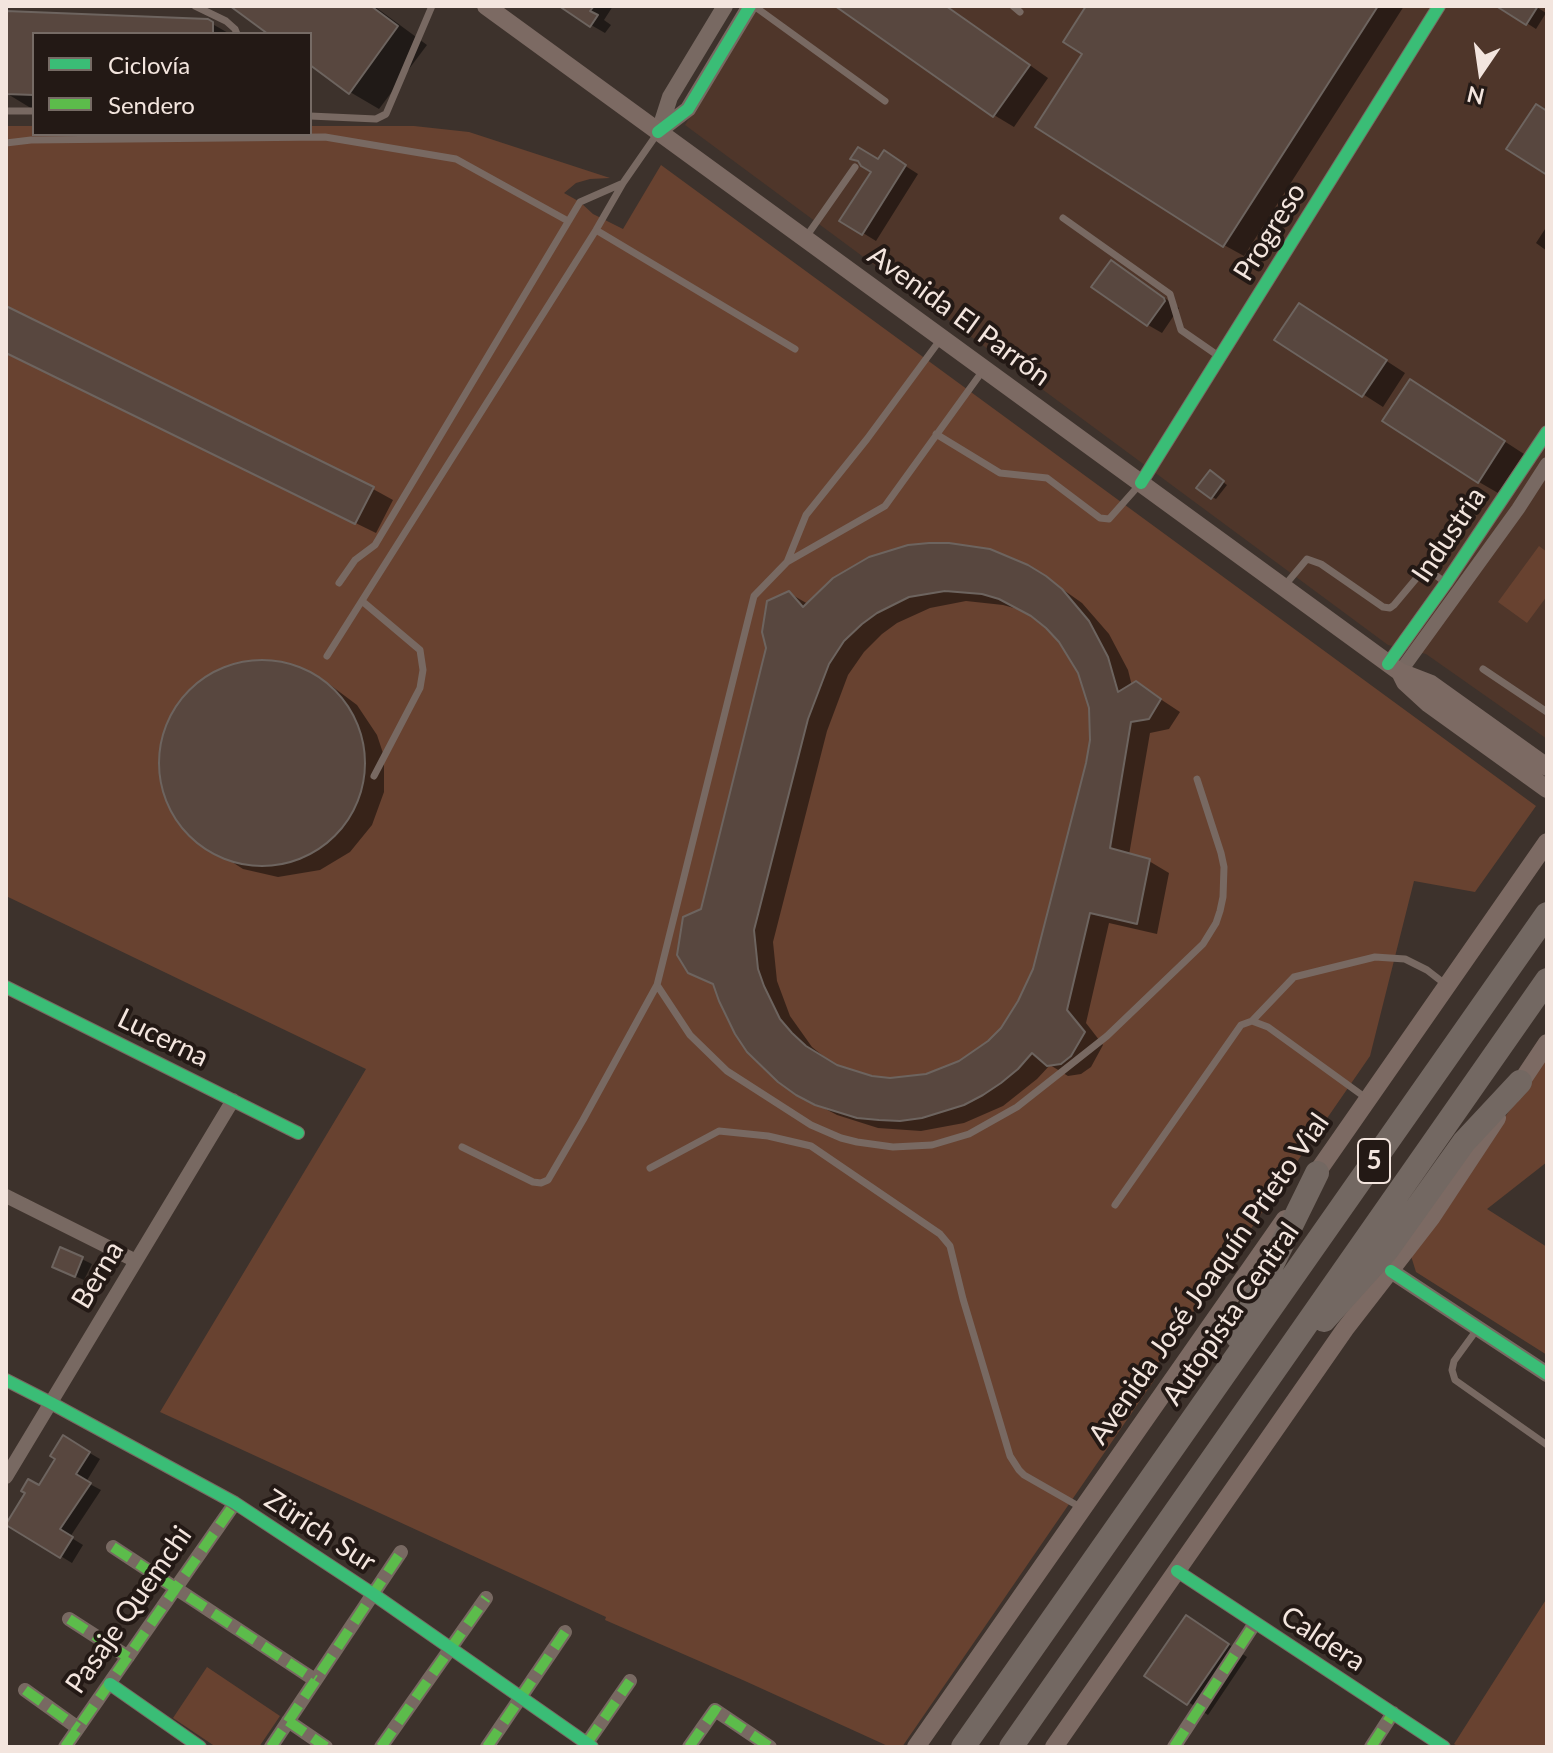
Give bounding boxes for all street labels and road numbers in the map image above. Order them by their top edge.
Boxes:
street label: Progreso [1227,177,1313,287]
street label: Avenida El Parrón [861,239,1057,393]
street label: Industria [1405,481,1493,589]
street label: Lucerna [112,1002,214,1074]
street label: Avenida José Joaquín Prieto Vial [1082,1107,1336,1451]
road number: 5 [1358,1139,1390,1183]
street label: Autopista Central [1156,1216,1306,1412]
street label: Berna [65,1235,131,1315]
street label: Zürich Sur [258,1483,382,1579]
street label: Pasaje Quemchi [59,1520,199,1700]
street label: Caldera [1275,1599,1371,1679]

